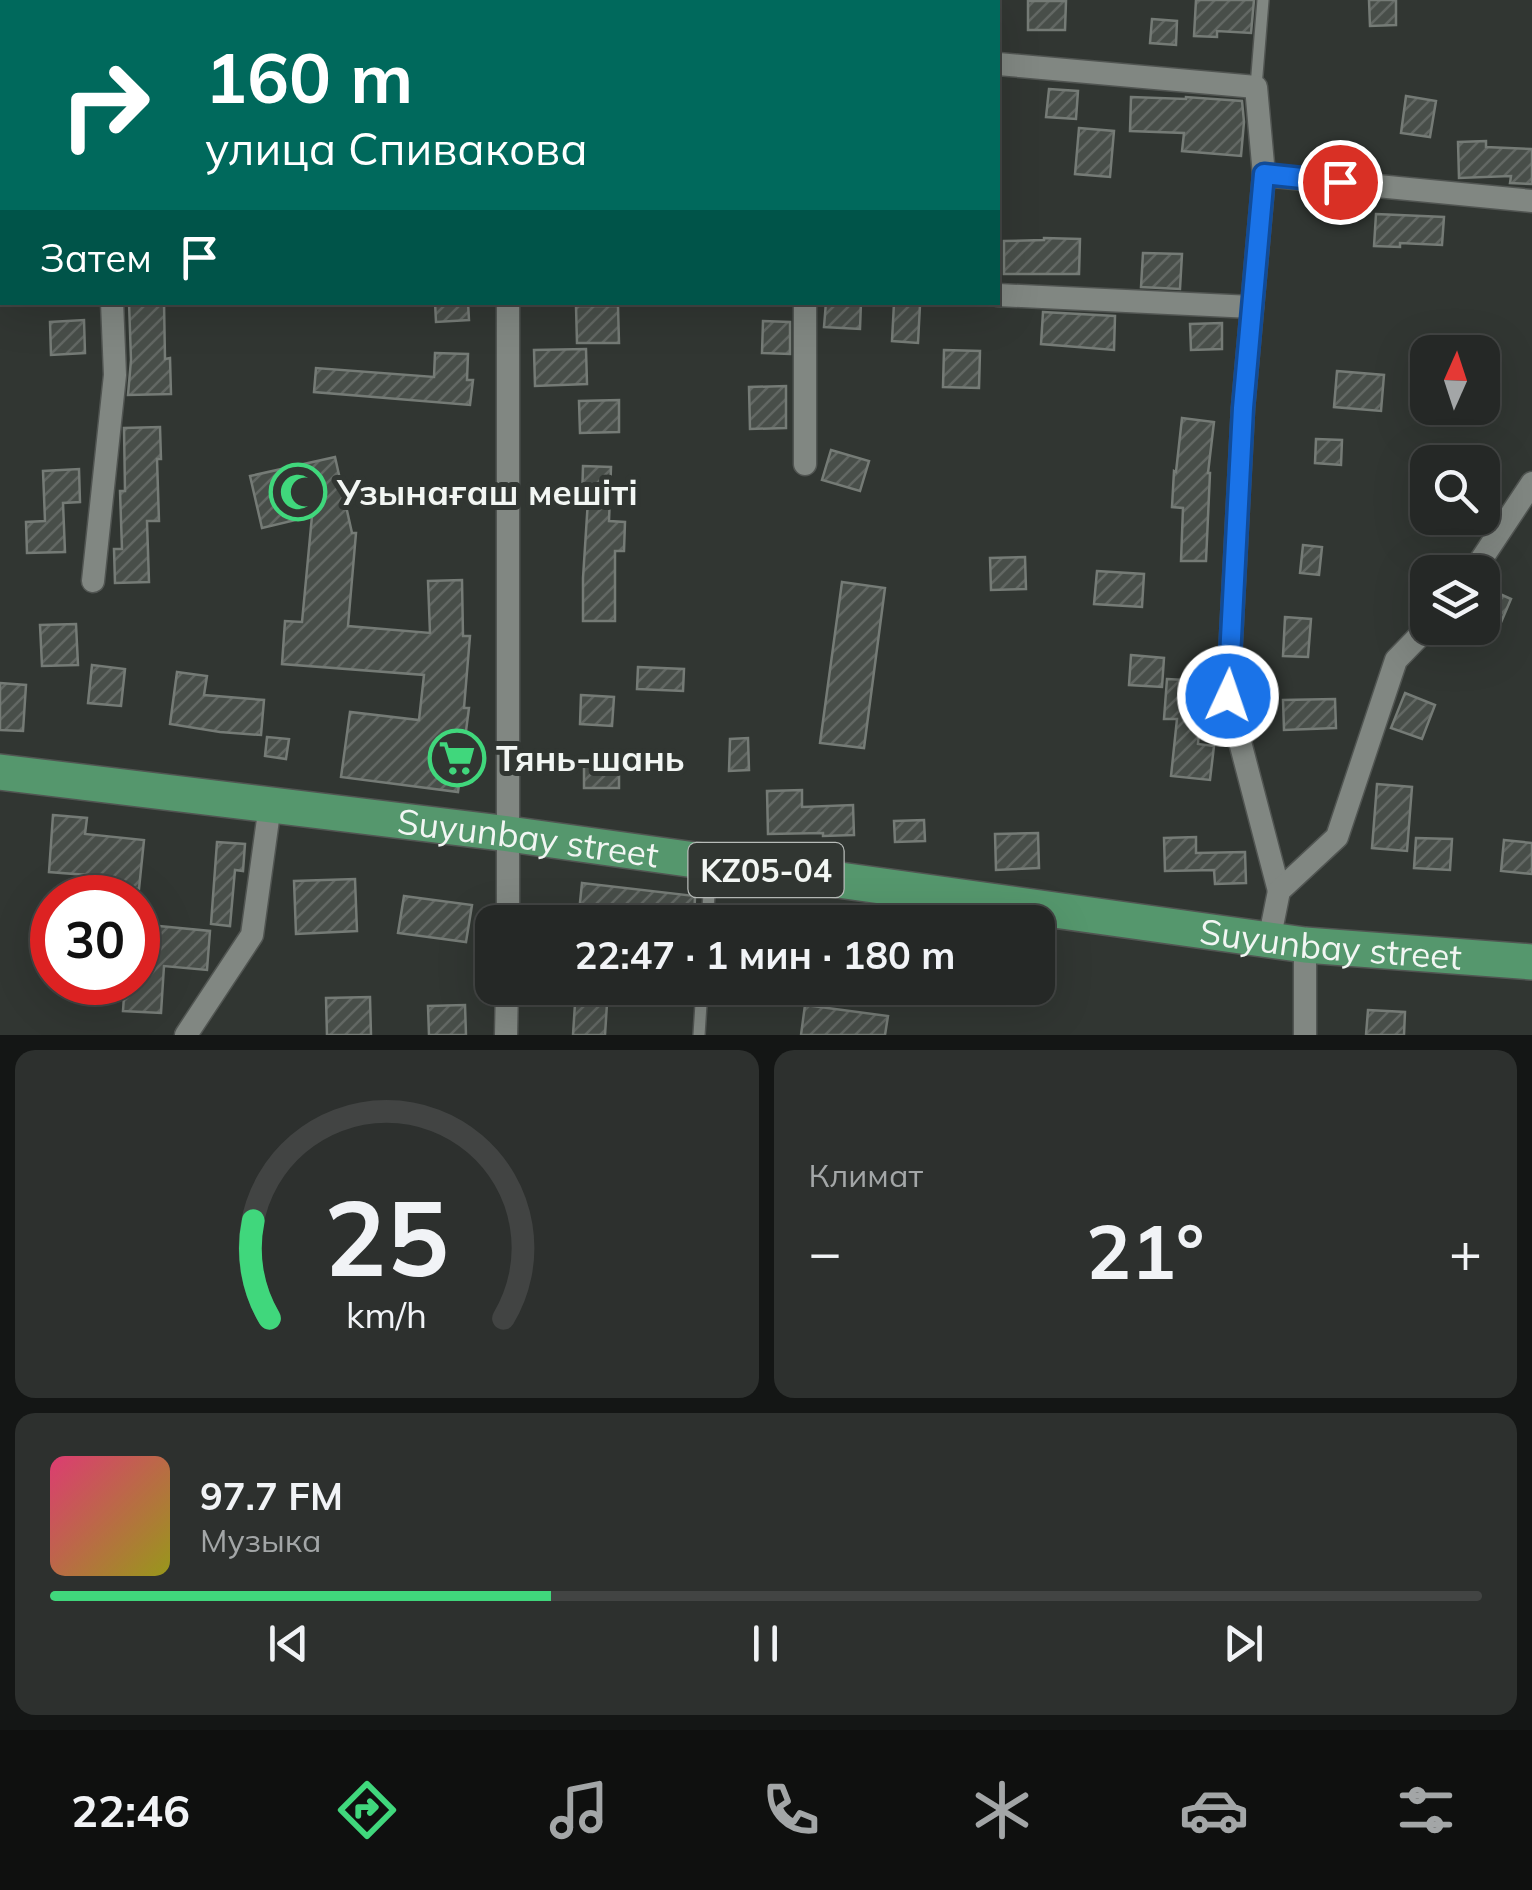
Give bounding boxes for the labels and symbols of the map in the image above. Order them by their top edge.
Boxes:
pin [1298,140,1383,225]
north arrow [1410,335,1500,425]
mosque icon: Узынағаш мешіті [268,462,328,522]
place label: Узынағаш мешіті [336,470,638,514]
position arrow [1176,644,1280,748]
supermarket icon: Тянь-шань [427,728,487,788]
place label: Тянь-шань [496,736,685,780]
street label: Suyunbay street [395,799,661,877]
road number: KZ05-04 [688,843,844,897]
speed limit sign: 30 [30,875,160,1005]
street label: Suyunbay street [1197,909,1463,979]

